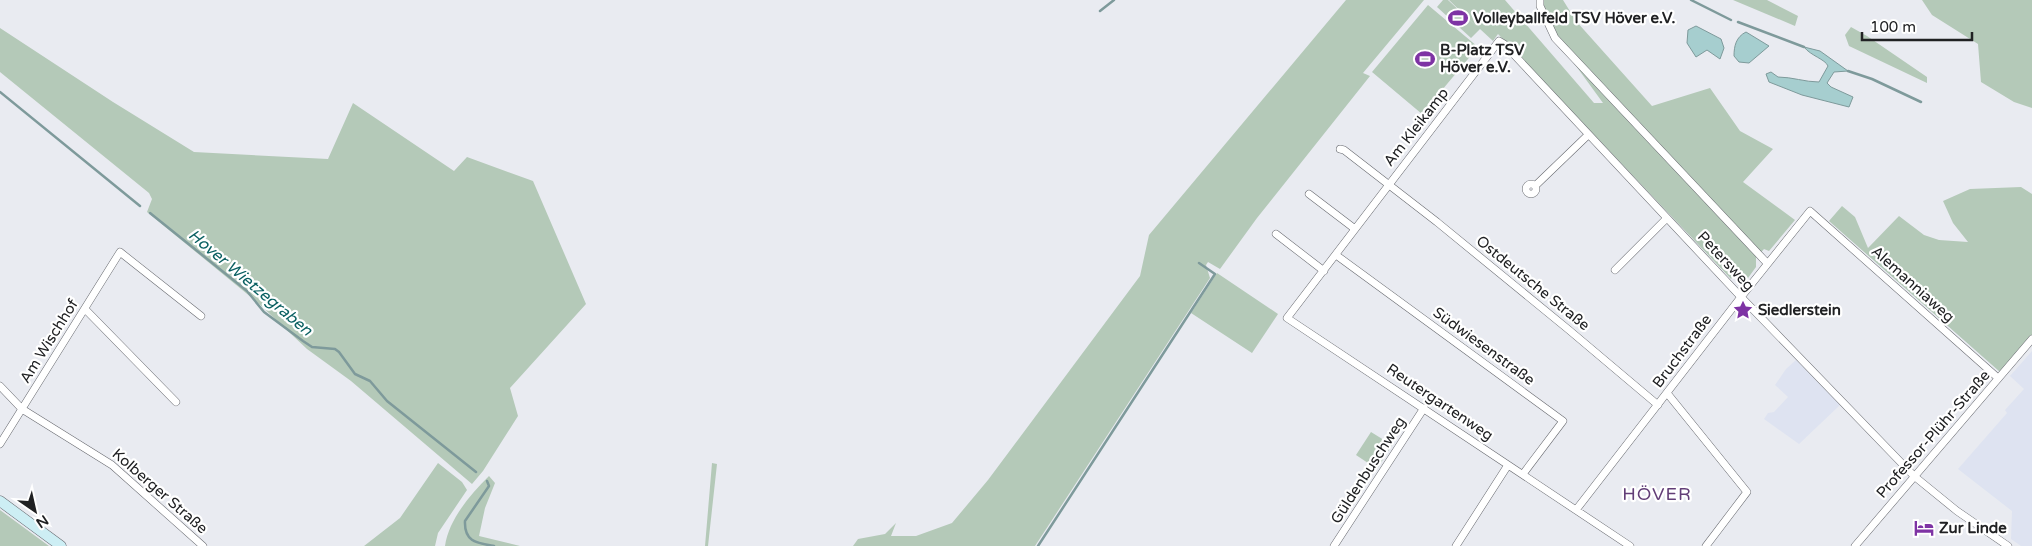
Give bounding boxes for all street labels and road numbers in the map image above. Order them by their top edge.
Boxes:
street label: Am Kleikamp [1380,84,1452,170]
street label: Petersweg [1694,227,1758,295]
street label: Ostdeutsche Straße [1473,232,1593,334]
street label: Alemanniaweg [1868,242,1958,326]
street label: Am Wischhof [16,295,82,386]
street label: Südwiesenstraße [1430,303,1538,389]
street label: Bruchstraße [1649,311,1715,391]
street label: Reutergartenweg [1383,360,1497,444]
street label: Professor-Plühr-Straße [1873,366,1993,502]
street label: Güldenbuschweg [1327,413,1409,527]
street label: Kolberger Straße [109,445,211,537]

